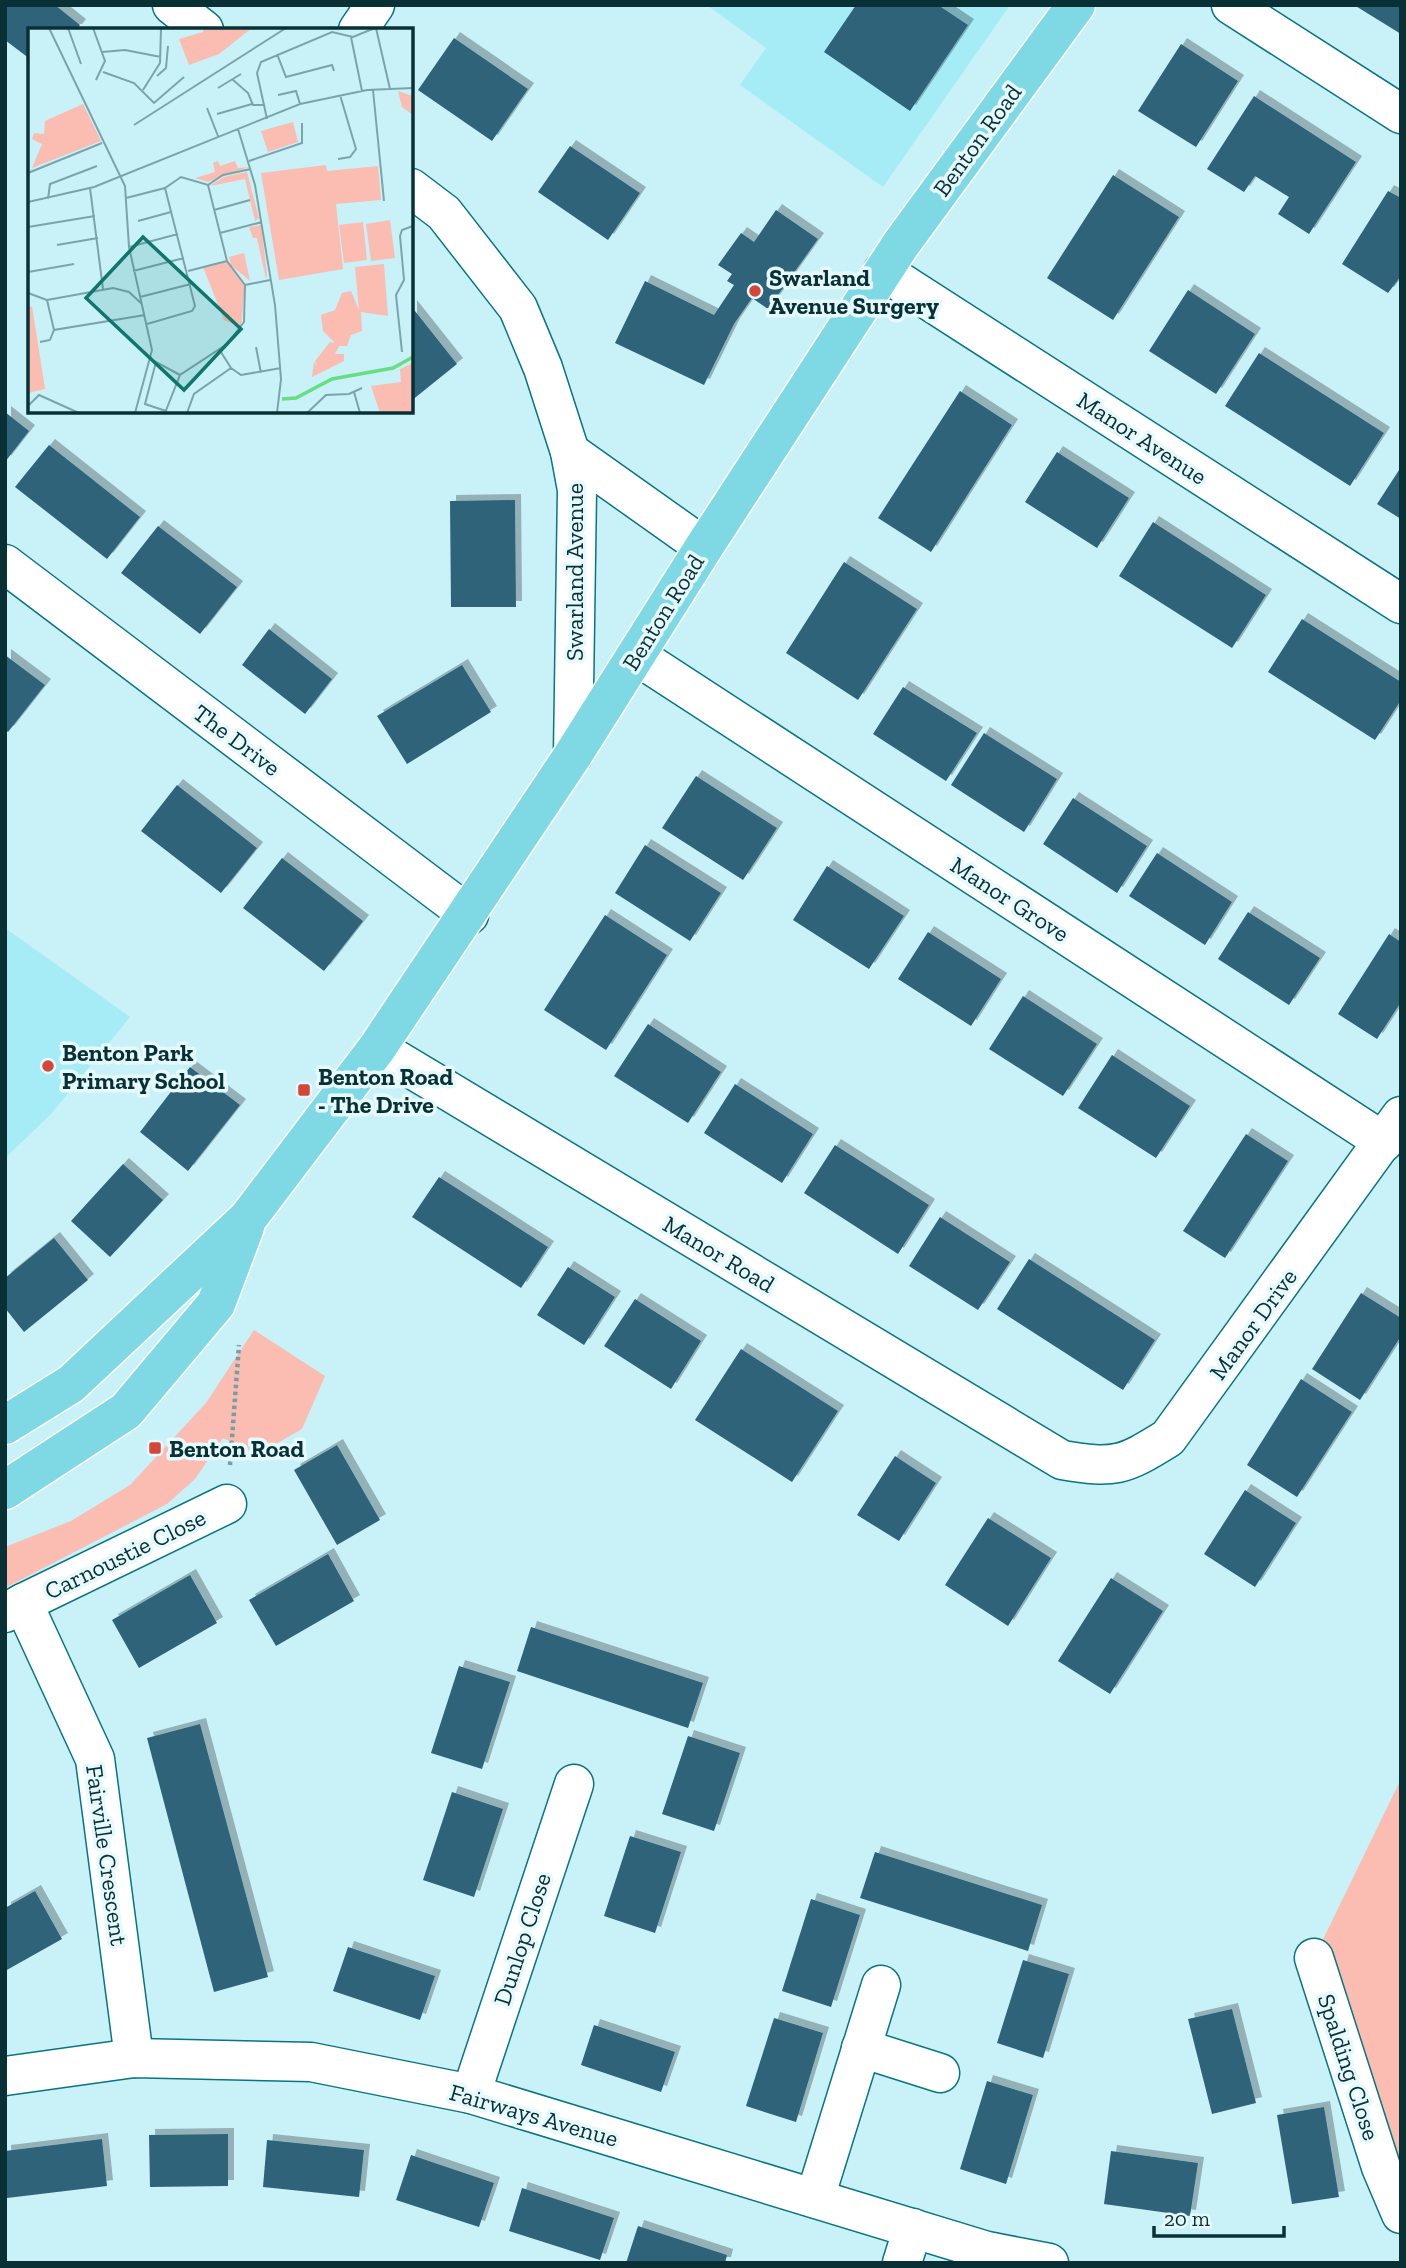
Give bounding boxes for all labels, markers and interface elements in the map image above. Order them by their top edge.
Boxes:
inset map [28,28,413,413]
street label: Benton Road [927,78,1027,202]
place label: Swarland Avenue Surgery [769,263,939,320]
marker: Swarland Avenue Surgery [747,283,763,299]
street label: Manor Avenue [1072,385,1212,491]
street label: Swarland Avenue [560,483,589,661]
street label: Benton Road [616,549,710,675]
street label: The Drive [188,698,286,782]
street label: Manor Grove [945,850,1075,948]
place label: Benton Park Primary School [62,1038,225,1095]
marker: Benton Park Primary School [40,1058,56,1074]
place label: Benton Road - The Drive [318,1062,453,1119]
marker: Benton Road - The Drive [296,1082,312,1098]
street label: Manor Road [658,1209,780,1299]
street label: Manor Drive [1203,1263,1303,1385]
place label: Benton Road [169,1434,304,1463]
marker: Benton Road [147,1440,163,1456]
street label: Carnoustie Close [40,1502,210,1606]
street label: Fairville Crescent [80,1763,134,1947]
street label: Dunlop Close [487,1869,557,2009]
street label: Spalding Close [1312,1990,1386,2144]
street label: Fairways Avenue [446,2077,622,2153]
scale bar [1154,2194,1284,2238]
text: 20 m [1164,2206,1210,2231]

